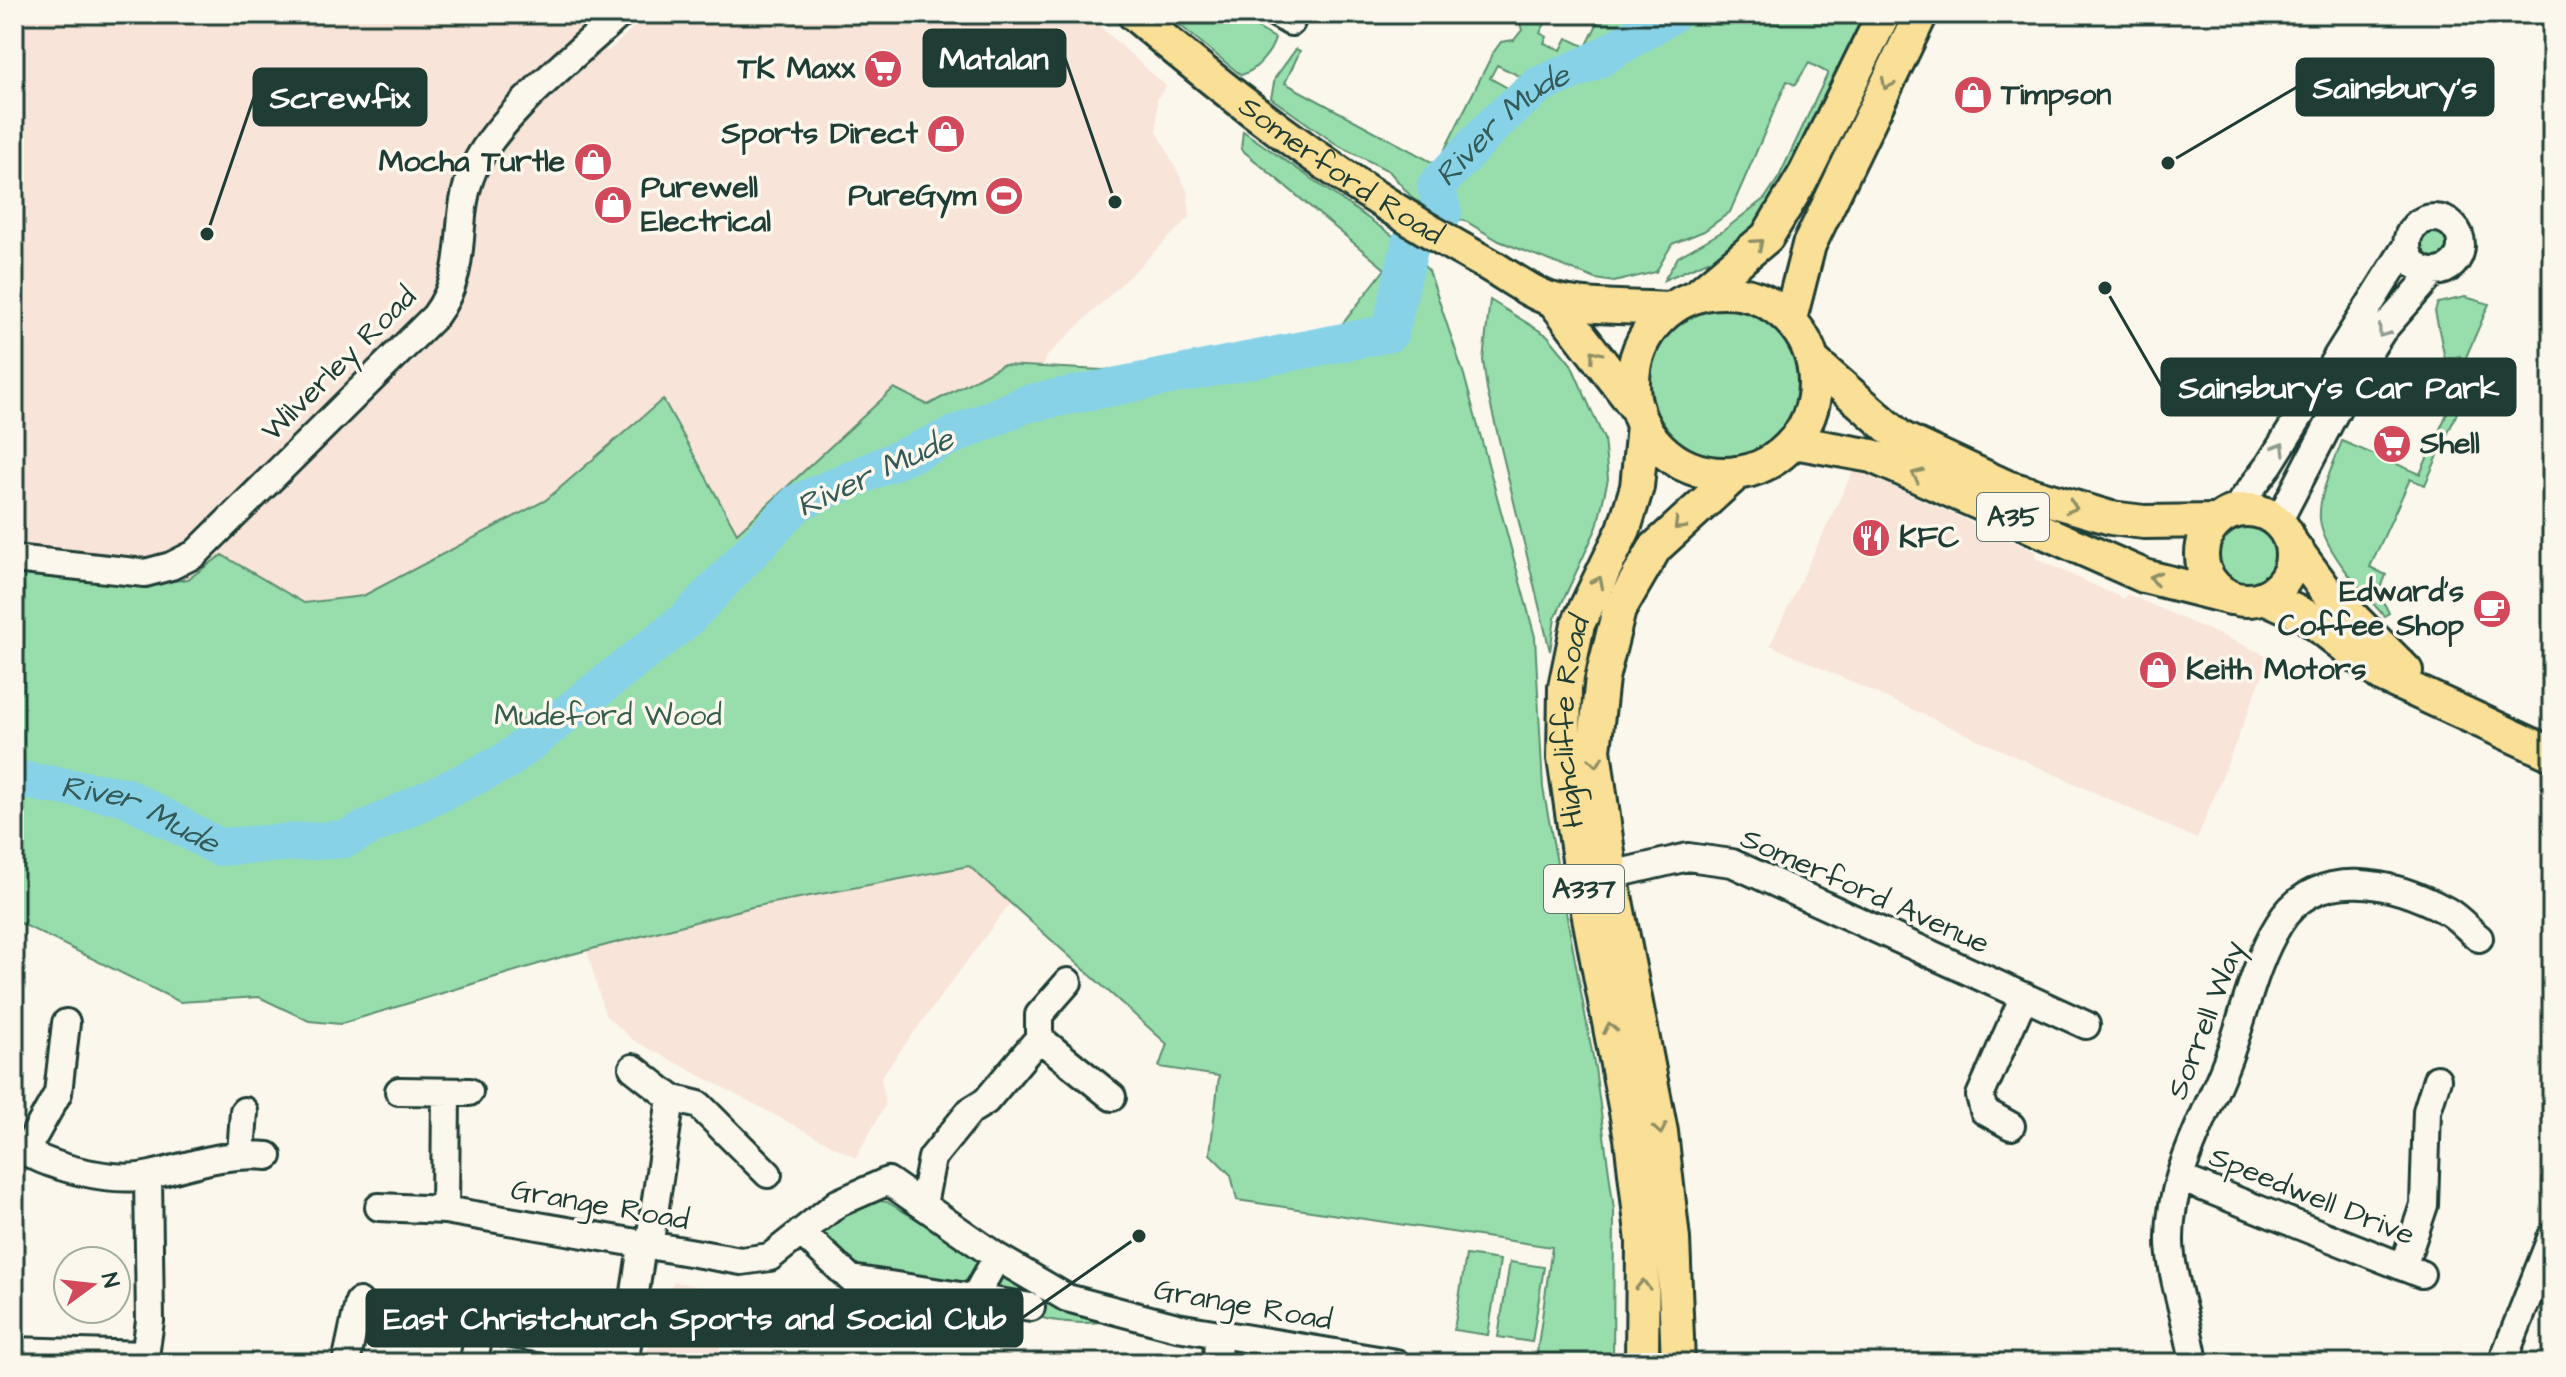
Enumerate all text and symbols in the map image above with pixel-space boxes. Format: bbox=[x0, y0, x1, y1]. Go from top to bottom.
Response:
callout: Matalan bbox=[924, 30, 1065, 86]
text: Matalan bbox=[939, 37, 1049, 82]
place label: TK Maxx bbox=[737, 48, 856, 90]
supermarket icon: TK Maxx bbox=[862, 48, 904, 90]
water label: River Mude bbox=[1424, 52, 1578, 196]
callout: Sainsbury's bbox=[2297, 59, 2493, 115]
text: Sainsbury's bbox=[2312, 66, 2477, 112]
callout: Screwfix bbox=[254, 69, 426, 125]
shop icon: Timpson bbox=[1952, 74, 1994, 116]
place label: Timpson bbox=[2000, 74, 2111, 117]
text: Screwfix bbox=[269, 76, 411, 121]
one-way arrow bbox=[1881, 76, 1897, 91]
street label: Somerford Road bbox=[1230, 86, 1451, 256]
place label: Sports Direct bbox=[721, 113, 919, 156]
shop icon: Sports Direct bbox=[925, 113, 967, 155]
place label: Mocha Turtle bbox=[379, 141, 565, 183]
shop icon: Mocha Turtle bbox=[572, 141, 614, 183]
place label: Purewell Electrical bbox=[641, 167, 771, 243]
place label: PureGym bbox=[848, 175, 977, 219]
sports icon: PureGym bbox=[983, 175, 1025, 217]
shop icon: Purewell Electrical bbox=[592, 184, 634, 226]
one-way arrow bbox=[1748, 240, 1763, 254]
street label: Wilverley Road bbox=[252, 277, 427, 452]
one-way arrow bbox=[2378, 323, 2392, 338]
one-way arrow bbox=[1590, 349, 1604, 363]
callout: Sainsbury's Car Park bbox=[2162, 359, 2515, 415]
text: Sainsbury's Car Park bbox=[2178, 366, 2500, 412]
water label: River Mude bbox=[789, 416, 962, 529]
supermarket icon: Shell bbox=[2371, 423, 2413, 465]
place label: Shell bbox=[2419, 423, 2480, 465]
one-way arrow bbox=[2270, 442, 2285, 457]
one-way arrow bbox=[1911, 469, 1925, 485]
road number: A35 bbox=[1977, 493, 2049, 541]
one-way arrow bbox=[2065, 498, 2079, 514]
one-way arrow bbox=[1674, 516, 1688, 530]
restaurant icon: KFC bbox=[1850, 517, 1892, 559]
place label: KFC bbox=[1899, 517, 1960, 559]
one-way arrow bbox=[2149, 571, 2163, 588]
place label: Edward‘s Coffee Shop bbox=[2278, 571, 2464, 648]
one-way arrow bbox=[1589, 575, 1604, 590]
cafe icon: Edward‘s Coffee Shop bbox=[2471, 588, 2513, 630]
street label: Highcliffe Road bbox=[1543, 608, 1600, 831]
shop icon: Keith Motors bbox=[2137, 649, 2179, 691]
place label: Keith Motors bbox=[2186, 649, 2366, 691]
park label: Mudeford Wood bbox=[494, 695, 722, 737]
one-way arrow bbox=[1587, 756, 1604, 769]
water label: River Mude bbox=[58, 764, 229, 866]
street label: Somerford Avenue bbox=[1734, 817, 1996, 965]
road number: A337 bbox=[1544, 865, 1624, 913]
street label: Sorrell Way bbox=[2156, 935, 2256, 1106]
one-way arrow bbox=[1603, 1021, 1620, 1034]
one-way arrow bbox=[1651, 1122, 1668, 1136]
street label: Speedwell Drive bbox=[2203, 1136, 2421, 1256]
street label: Grange Road bbox=[507, 1169, 692, 1242]
north arrow bbox=[52, 1245, 132, 1325]
street label: Grange Road bbox=[1150, 1269, 1335, 1342]
text: N bbox=[93, 1270, 127, 1291]
one-way arrow bbox=[1634, 1278, 1652, 1291]
callout: East Christchurch Sports and Social Club bbox=[367, 1290, 1022, 1346]
text: East Christchurch Sports and Social Club bbox=[384, 1297, 1007, 1342]

